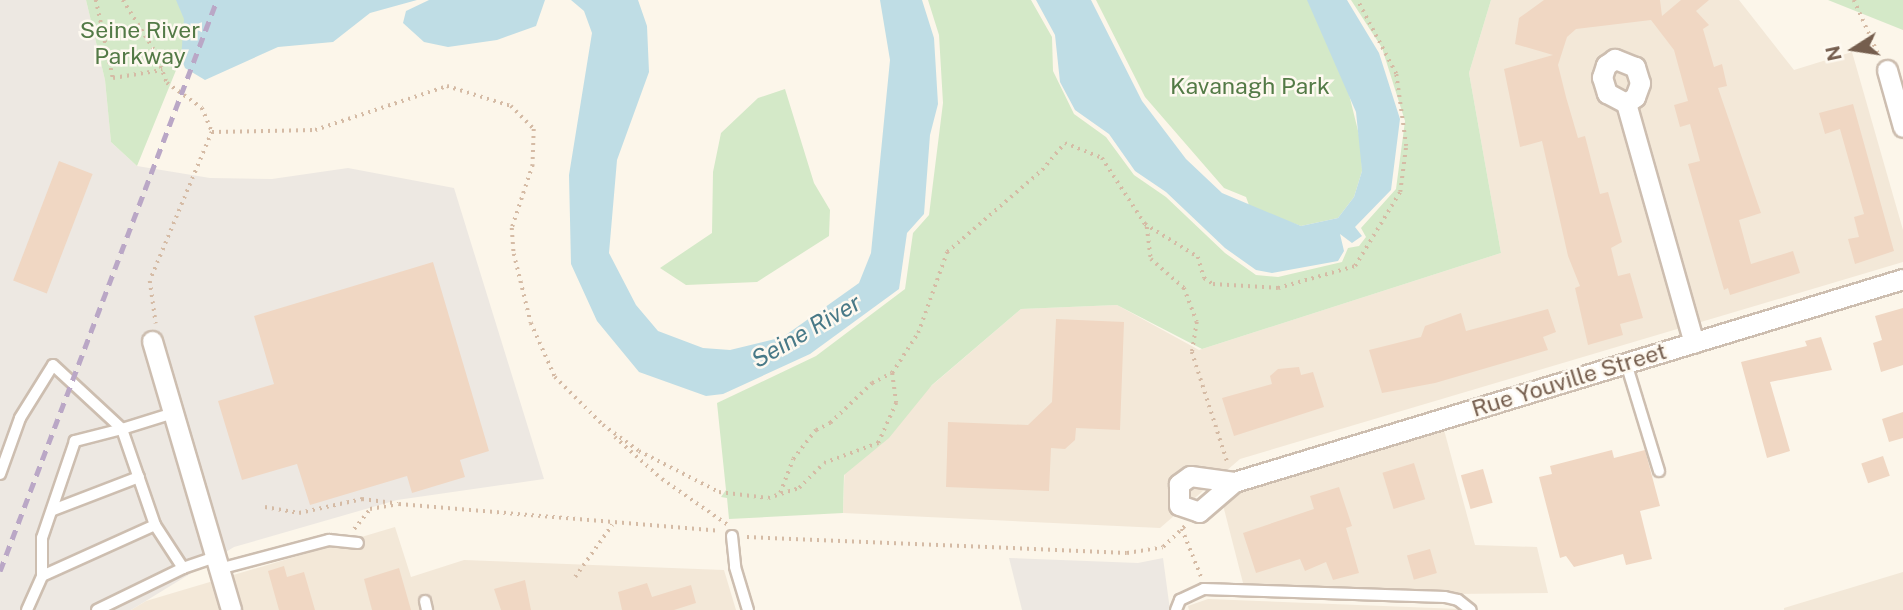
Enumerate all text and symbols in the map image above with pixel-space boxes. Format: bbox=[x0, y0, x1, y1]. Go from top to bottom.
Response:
north arrow bbox=[1819, 14, 1889, 84]
park label: Seine River Parkway bbox=[80, 16, 200, 70]
text: N bbox=[1821, 44, 1846, 63]
park label: Kavanagh Park bbox=[1170, 72, 1330, 100]
water label: Seine River bbox=[746, 288, 866, 374]
street label: Rue Youville Street bbox=[1468, 337, 1670, 423]

